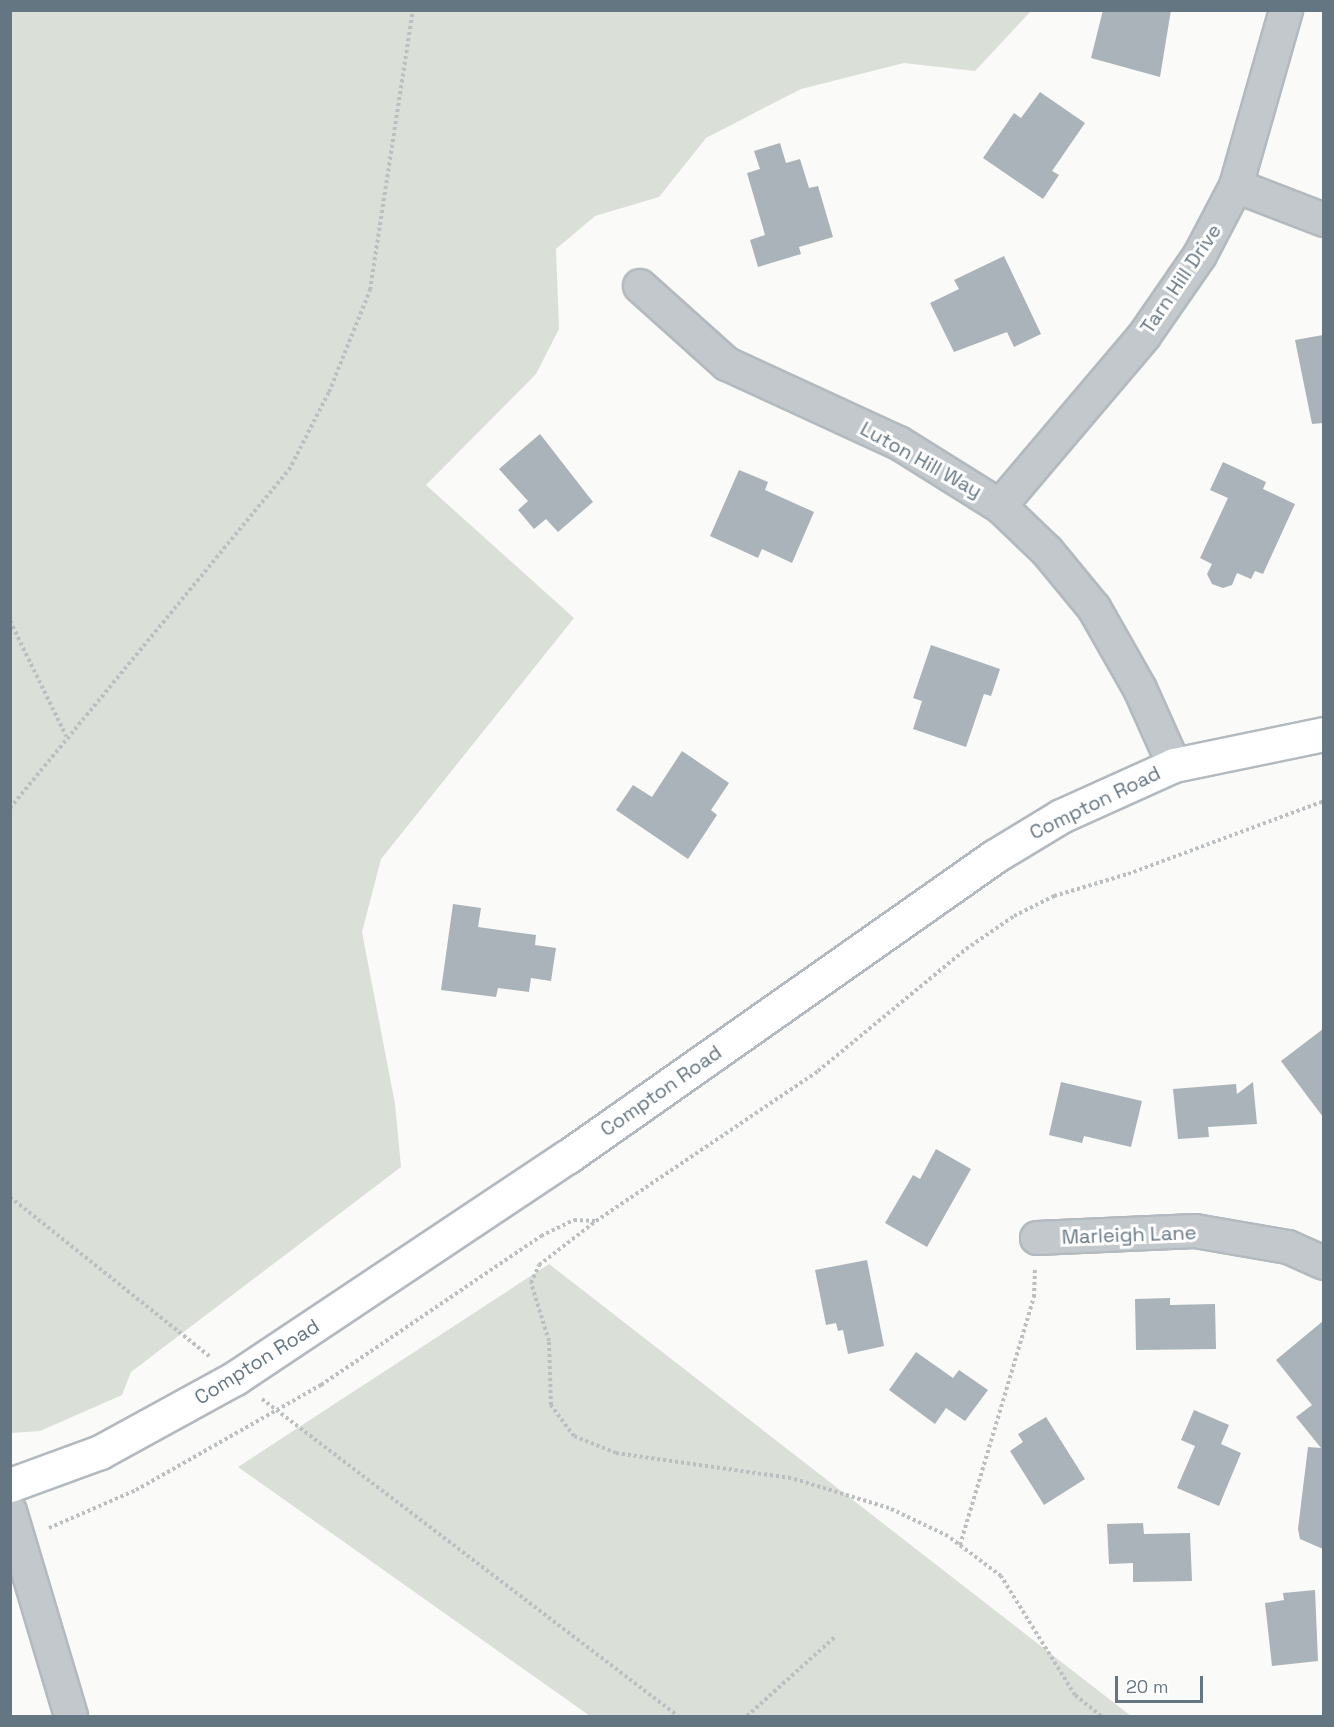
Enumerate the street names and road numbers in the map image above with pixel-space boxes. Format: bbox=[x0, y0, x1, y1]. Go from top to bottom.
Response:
street label: Tarn Hill Drive bbox=[1135, 220, 1227, 338]
street label: Luton Hill Way bbox=[856, 417, 986, 503]
street label: Compton Road bbox=[1026, 761, 1164, 845]
street label: Compton Road bbox=[596, 1040, 726, 1142]
street label: Marleigh Lane bbox=[1061, 1221, 1197, 1249]
street label: Compton Road bbox=[190, 1314, 324, 1410]

